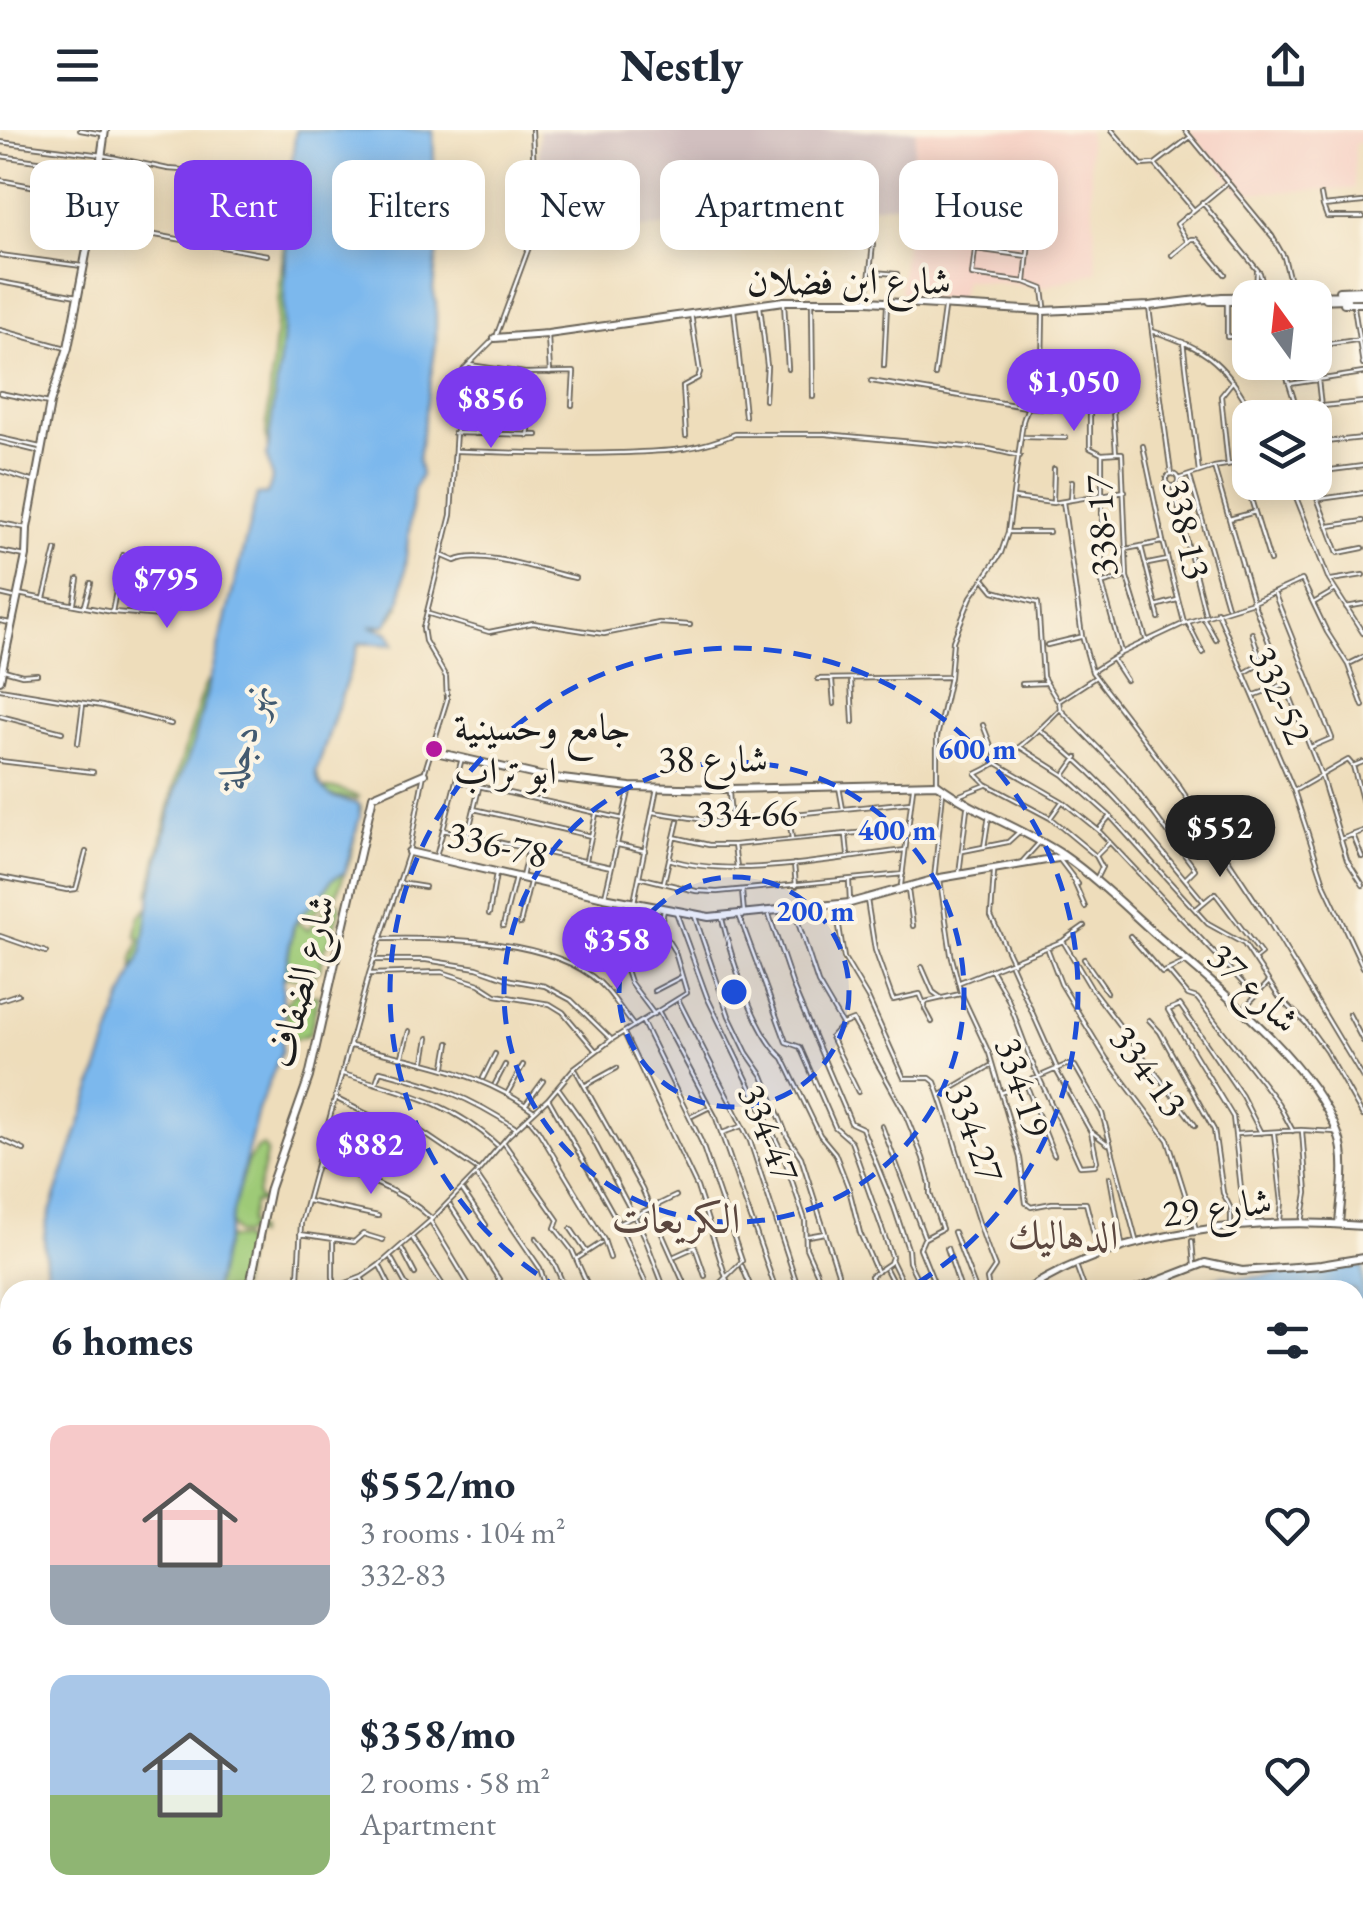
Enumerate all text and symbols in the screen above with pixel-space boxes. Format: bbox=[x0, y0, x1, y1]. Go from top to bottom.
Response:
text: Nestly bbox=[620, 36, 743, 94]
icon: menu bbox=[50, 38, 105, 93]
icon: share bbox=[1258, 38, 1313, 93]
chip: Buy bbox=[30, 160, 154, 250]
chip: Rent bbox=[174, 160, 312, 250]
chip: Filters bbox=[332, 160, 485, 250]
chip: New bbox=[505, 160, 640, 250]
chip: Apartment bbox=[660, 160, 879, 250]
chip: House bbox=[899, 160, 1058, 250]
street label: شارع ابن فضلان bbox=[747, 256, 951, 312]
north arrow bbox=[1232, 280, 1332, 380]
map controls bbox=[1232, 280, 1332, 500]
pin: $1,050 bbox=[993, 349, 1155, 434]
text: $1,050 bbox=[1029, 360, 1119, 402]
pin: $856 bbox=[432, 366, 550, 451]
text: $856 bbox=[458, 377, 524, 419]
button: layers bbox=[1232, 400, 1332, 500]
street label: 338-17 bbox=[1073, 473, 1128, 578]
street label: 338-13 bbox=[1152, 474, 1223, 584]
pin: $795 bbox=[108, 546, 226, 631]
text: $795 bbox=[134, 557, 200, 599]
street label: 332-52 bbox=[1239, 638, 1324, 751]
water label: نهر دجلة bbox=[203, 676, 282, 799]
place label: جامع وحسينية ابو تراب bbox=[454, 702, 631, 795]
text: 600 m bbox=[938, 729, 1016, 768]
street label: شارع 38 bbox=[658, 734, 768, 790]
marker: جامع وحسينية ابو تراب bbox=[423, 738, 445, 760]
street label: 334-66 bbox=[696, 788, 798, 837]
pin: $552 bbox=[1161, 795, 1279, 880]
text: $552 bbox=[1187, 806, 1253, 848]
street label: 336-78 bbox=[443, 808, 553, 879]
text: 400 m bbox=[858, 810, 936, 849]
street label: شارع الضفاف bbox=[255, 889, 352, 1074]
text: 200 m bbox=[776, 891, 854, 930]
pin: $358 bbox=[558, 907, 676, 992]
text: $358 bbox=[584, 918, 650, 960]
street label: شارع 37 bbox=[1193, 932, 1311, 1049]
centre of rings bbox=[716, 974, 752, 1010]
street label: 334-13 bbox=[1100, 1015, 1199, 1126]
street label: 334-19 bbox=[984, 1031, 1062, 1143]
street label: 334-47 bbox=[728, 1077, 811, 1190]
street label: 334-27 bbox=[935, 1077, 1016, 1190]
pin: $882 bbox=[312, 1112, 430, 1197]
text: $882 bbox=[338, 1123, 404, 1165]
street label: شارع 29 bbox=[1159, 1175, 1275, 1244]
district label: الكريعات bbox=[612, 1191, 740, 1246]
district label: الدهاليك bbox=[1008, 1209, 1118, 1261]
text: 6 homes bbox=[50, 1313, 193, 1368]
icon: filters bbox=[1260, 1313, 1315, 1368]
text: $552/mo bbox=[360, 1456, 516, 1511]
icon: home bbox=[130, 1465, 250, 1585]
icon: heart bbox=[1260, 1498, 1315, 1553]
text: 3 rooms · 104 m² bbox=[360, 1511, 566, 1553]
text: 332-83 bbox=[360, 1553, 446, 1595]
text: $358/mo bbox=[360, 1706, 516, 1761]
icon: home bbox=[130, 1715, 250, 1835]
icon: heart bbox=[1260, 1748, 1315, 1803]
text: 2 rooms · 58 m² bbox=[360, 1761, 550, 1803]
text: Apartment bbox=[360, 1803, 496, 1845]

